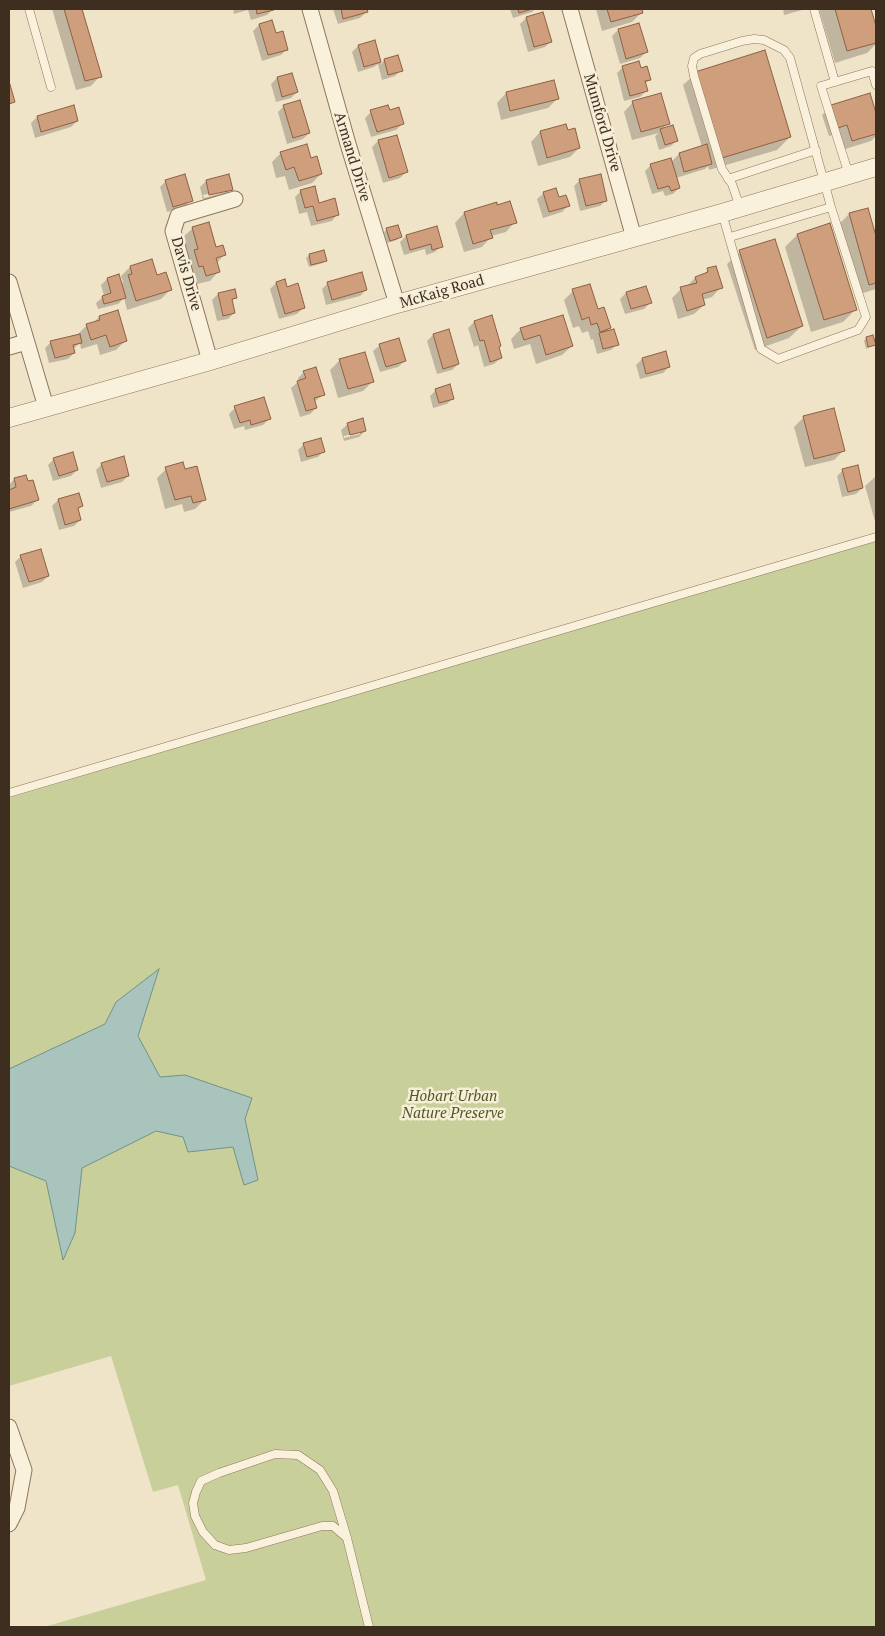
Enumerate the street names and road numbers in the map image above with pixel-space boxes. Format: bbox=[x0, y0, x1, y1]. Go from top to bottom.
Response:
street label: Mumford Drive bbox=[579, 72, 625, 174]
street label: Armand Drive bbox=[330, 110, 374, 204]
street label: Davis Drive bbox=[167, 235, 205, 313]
street label: McKaig Road bbox=[398, 271, 486, 313]

